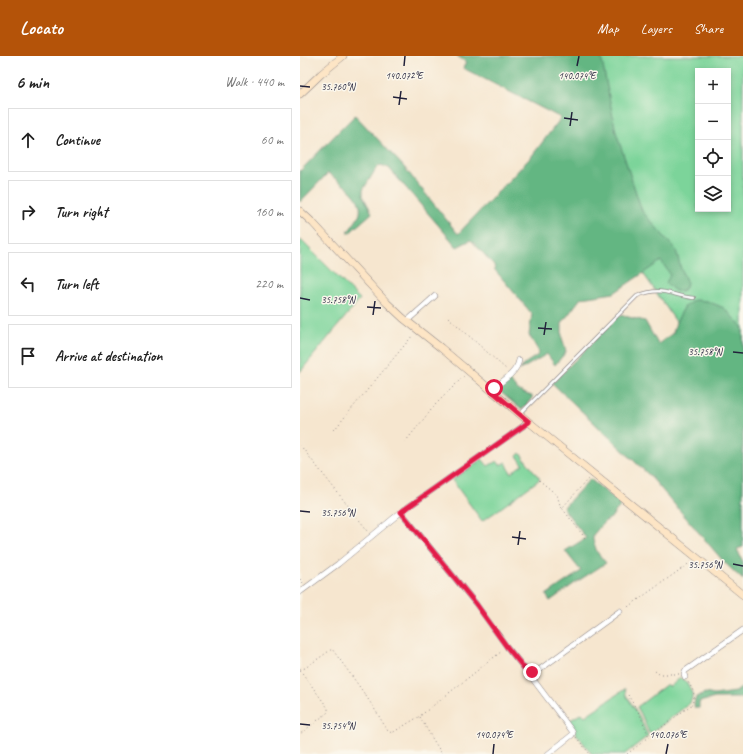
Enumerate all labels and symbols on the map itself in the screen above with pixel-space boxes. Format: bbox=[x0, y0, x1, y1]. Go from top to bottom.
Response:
text: 140.072°E bbox=[385, 69, 424, 82]
text: 140.074°E bbox=[558, 69, 597, 82]
text: 35.760°N bbox=[321, 80, 357, 93]
text: 35.758°N bbox=[321, 293, 357, 306]
text: 35.758°N bbox=[688, 345, 724, 358]
route start bbox=[485, 379, 503, 397]
text: 35.756°N bbox=[321, 506, 357, 519]
text: 35.756°N bbox=[688, 558, 724, 571]
route end bbox=[523, 663, 541, 681]
text: 35.754°N bbox=[321, 719, 357, 732]
text: 140.074°E bbox=[475, 728, 514, 741]
text: 140.076°E bbox=[649, 728, 688, 741]

